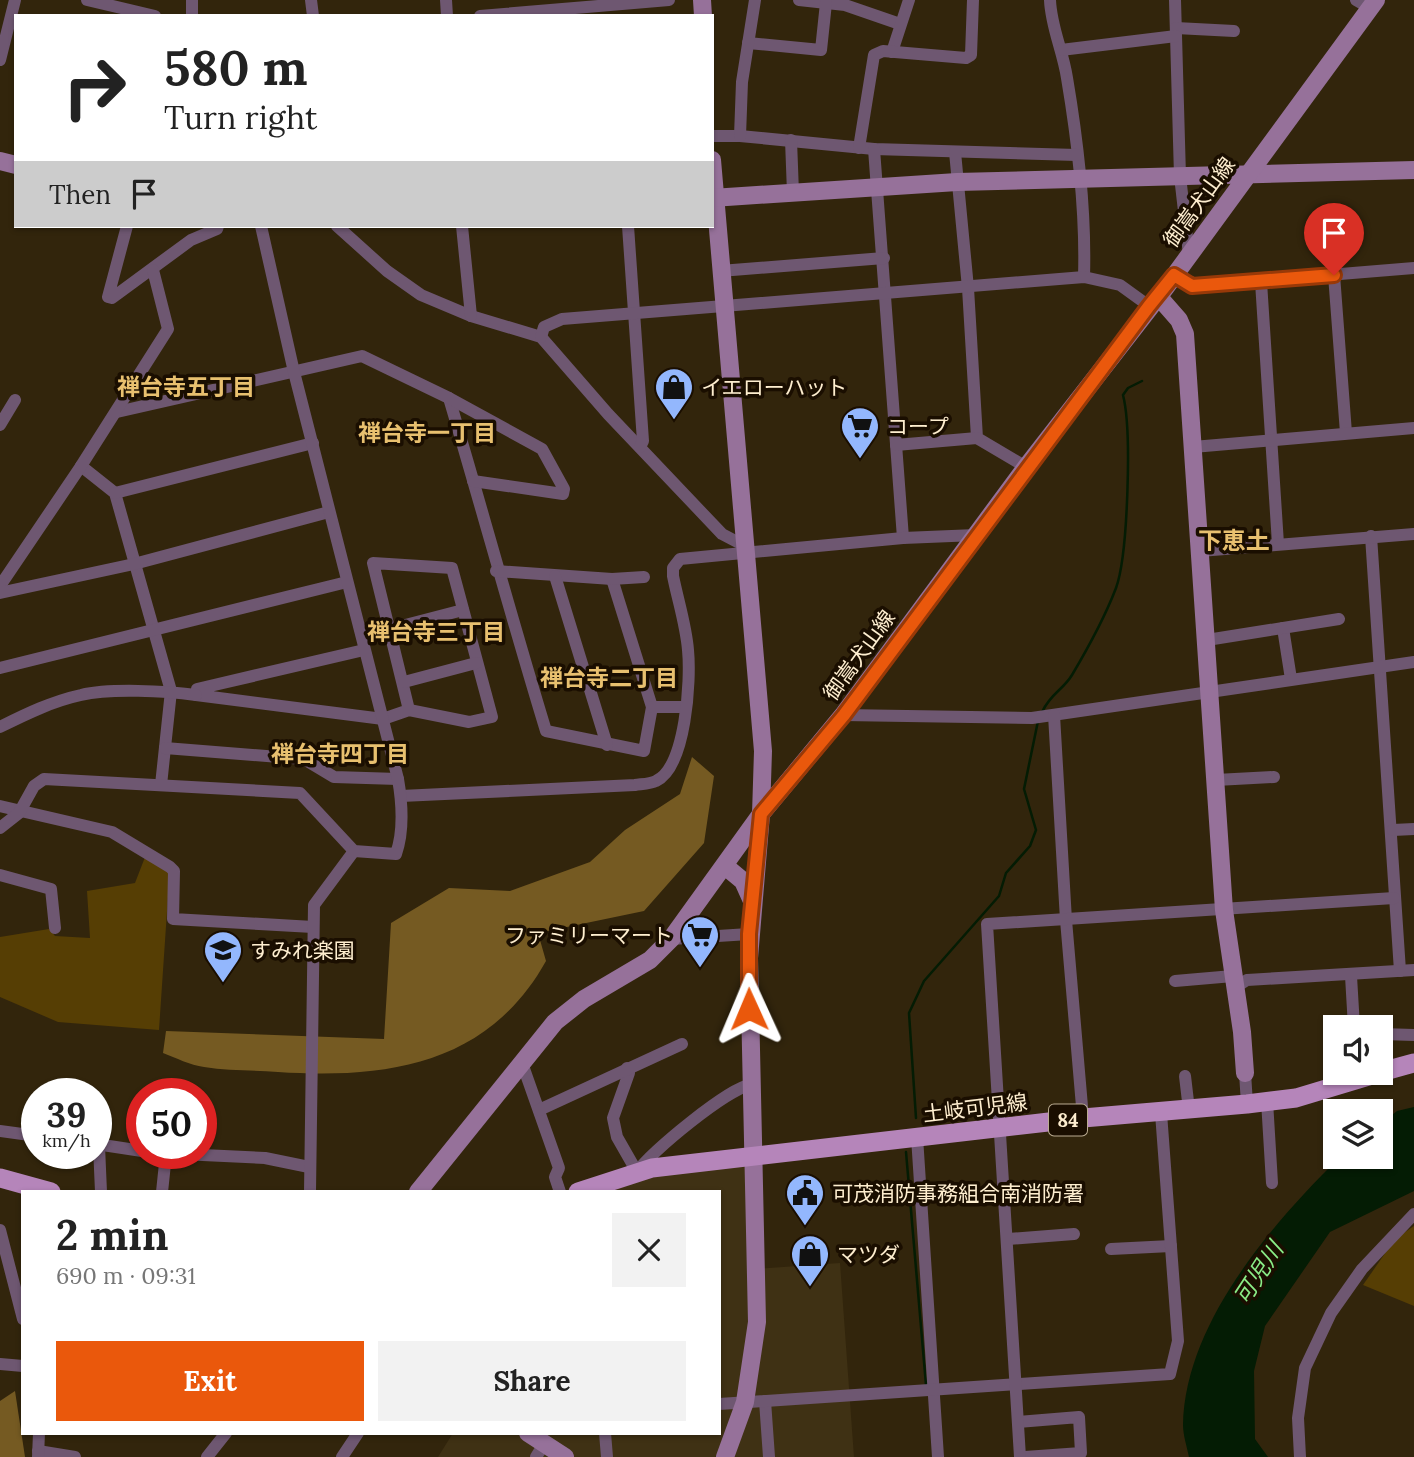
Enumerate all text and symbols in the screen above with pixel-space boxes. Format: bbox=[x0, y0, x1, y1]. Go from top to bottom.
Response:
text: 580 m bbox=[164, 36, 308, 98]
icon: right bbox=[49, 42, 140, 133]
text: Turn right bbox=[164, 97, 317, 138]
street label: 御嵩犬山線 bbox=[1157, 152, 1241, 252]
icon: arrive bbox=[125, 175, 163, 213]
text: Then bbox=[49, 178, 111, 211]
pin bbox=[1304, 203, 1364, 275]
icon: arrive bbox=[1315, 214, 1353, 252]
shop icon: イエローハット bbox=[653, 366, 695, 421]
district label: 禅台寺五丁目 bbox=[117, 372, 255, 401]
place label: イエローハット bbox=[701, 374, 847, 401]
supermarket icon: コープ bbox=[839, 405, 881, 460]
place label: コープ bbox=[887, 413, 949, 440]
district label: 禅台寺一丁目 bbox=[358, 418, 496, 447]
district label: 下恵土 bbox=[1198, 525, 1270, 556]
street label: 御嵩犬山線 bbox=[817, 605, 901, 705]
district label: 禅台寺三丁目 bbox=[367, 617, 505, 646]
district label: 禅台寺二丁目 bbox=[540, 663, 678, 692]
district label: 禅台寺四丁目 bbox=[271, 739, 409, 768]
supermarket icon: ファミリーマート bbox=[679, 914, 721, 969]
place label: ファミリーマート bbox=[505, 922, 673, 949]
school or university icon: すみれ楽園 bbox=[202, 929, 244, 984]
place label: すみれ楽園 bbox=[250, 937, 355, 964]
position arrow bbox=[712, 972, 786, 1046]
map controls bbox=[1323, 1015, 1393, 1169]
button: sound bbox=[1323, 1015, 1393, 1085]
speed limit sign: 50 bbox=[126, 1078, 217, 1169]
street label: 土岐可児線 bbox=[921, 1088, 1029, 1128]
text: 39 bbox=[47, 1092, 86, 1137]
button: layers bbox=[1323, 1099, 1393, 1169]
road number: 84 bbox=[1049, 1104, 1087, 1136]
text: km/h bbox=[42, 1129, 91, 1152]
public building icon: 可茂消防事務組合南消防署 bbox=[784, 1172, 826, 1227]
place label: 可茂消防事務組合南消防署 bbox=[832, 1180, 1084, 1207]
text: 2 min bbox=[56, 1208, 169, 1262]
button: close bbox=[612, 1213, 686, 1287]
shop icon: マツダ bbox=[789, 1233, 831, 1288]
water label: 可児川 bbox=[1227, 1234, 1291, 1310]
place label: マツダ bbox=[837, 1241, 900, 1268]
text: 690 m · 09:31 bbox=[56, 1261, 196, 1290]
button: Exit bbox=[56, 1341, 364, 1421]
button: Share bbox=[378, 1341, 686, 1421]

